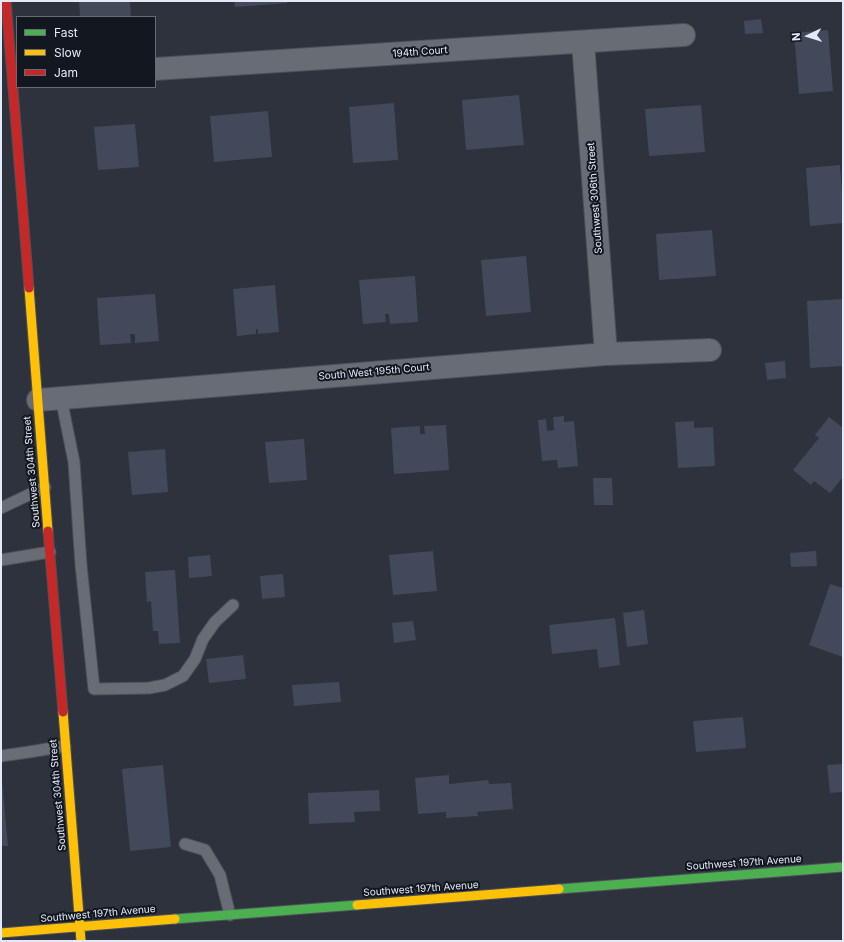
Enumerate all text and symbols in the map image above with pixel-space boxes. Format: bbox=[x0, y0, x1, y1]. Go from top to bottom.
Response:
legend bbox=[16, 16, 156, 88]
north arrow bbox=[788, 16, 828, 56]
text: Fast bbox=[54, 25, 78, 40]
text: N bbox=[789, 32, 803, 42]
street label: 194th Court bbox=[392, 44, 448, 60]
text: Slow bbox=[54, 45, 81, 60]
text: Jam bbox=[54, 65, 78, 80]
street label: Southwest 306th Street bbox=[585, 142, 605, 254]
street label: South West 195th Court bbox=[318, 361, 430, 383]
street label: Southwest 304th Street bbox=[21, 416, 43, 528]
street label: Southwest 304th Street bbox=[47, 739, 69, 851]
street label: Southwest 197th Avenue bbox=[686, 853, 802, 873]
street label: Southwest 197th Avenue bbox=[363, 879, 479, 899]
street label: Southwest 197th Avenue bbox=[40, 903, 156, 925]

